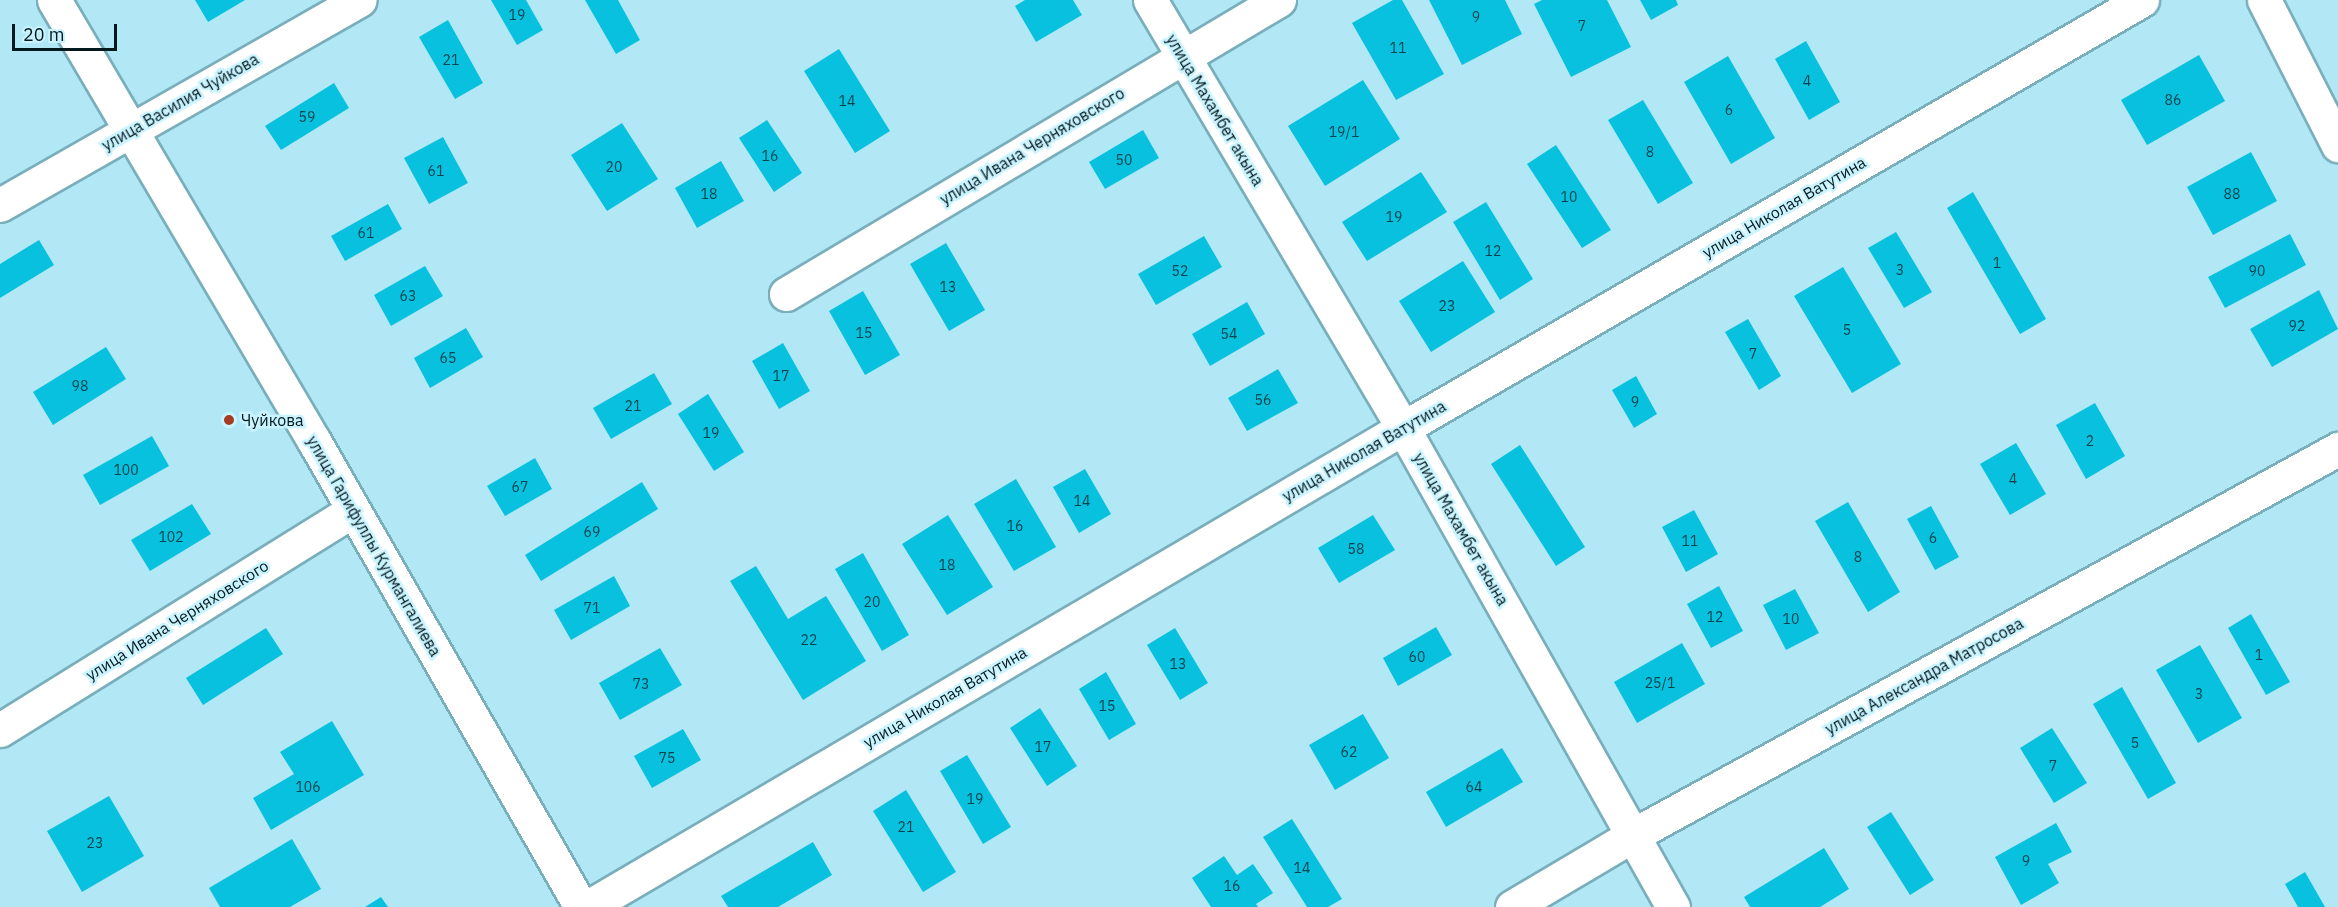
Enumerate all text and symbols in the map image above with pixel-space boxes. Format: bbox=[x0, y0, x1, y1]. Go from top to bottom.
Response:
house number: 19 bbox=[509, 7, 525, 23]
house number: 9 bbox=[1472, 9, 1480, 25]
scale bar bbox=[15, 12, 120, 50]
house number: 7 bbox=[1578, 18, 1586, 34]
text: 20 m bbox=[23, 23, 65, 46]
street label: улица Махамбет акына bbox=[1162, 31, 1268, 189]
house number: 11 bbox=[1390, 40, 1406, 56]
street label: улица Василия Чуйкова bbox=[98, 49, 262, 155]
house number: 21 bbox=[443, 52, 459, 68]
house number: 4 bbox=[1803, 73, 1811, 89]
street label: улица Ивана Черняховского bbox=[936, 83, 1128, 209]
house number: 86 bbox=[2165, 92, 2181, 108]
house number: 14 bbox=[839, 93, 855, 109]
house number: 6 bbox=[1725, 102, 1733, 118]
house number: 59 bbox=[299, 109, 315, 125]
house number: 19/1 bbox=[1329, 124, 1359, 140]
house number: 8 bbox=[1646, 144, 1654, 160]
house number: 16 bbox=[762, 148, 778, 164]
house number: 50 bbox=[1116, 152, 1132, 168]
street label: улица Николая Ватутина bbox=[1699, 152, 1869, 262]
house number: 20 bbox=[606, 159, 622, 175]
house number: 61 bbox=[428, 163, 444, 179]
house number: 18 bbox=[701, 186, 717, 202]
house number: 88 bbox=[2224, 186, 2240, 202]
house number: 10 bbox=[1561, 189, 1577, 205]
house number: 19 bbox=[1386, 209, 1402, 225]
house number: 61 bbox=[358, 225, 374, 241]
house number: 12 bbox=[1485, 243, 1501, 259]
house number: 1 bbox=[1993, 255, 2001, 271]
house number: 3 bbox=[1896, 262, 1904, 278]
house number: 52 bbox=[1172, 263, 1188, 279]
house number: 90 bbox=[2249, 263, 2265, 279]
house number: 13 bbox=[940, 279, 956, 295]
house number: 63 bbox=[400, 288, 416, 304]
house number: 23 bbox=[1439, 298, 1455, 314]
house number: 92 bbox=[2289, 318, 2305, 334]
house number: 5 bbox=[1843, 322, 1851, 338]
house number: 15 bbox=[856, 325, 872, 341]
house number: 54 bbox=[1221, 326, 1237, 342]
house number: 7 bbox=[1749, 346, 1757, 362]
house number: 65 bbox=[440, 350, 456, 366]
house number: 17 bbox=[773, 368, 789, 384]
house number: 98 bbox=[72, 378, 88, 394]
house number: 56 bbox=[1255, 392, 1271, 408]
house number: 9 bbox=[1631, 394, 1639, 410]
street label: улица Николая Ватутина bbox=[1279, 396, 1449, 506]
house number: 21 bbox=[625, 398, 641, 414]
place label: Чуйкова bbox=[241, 410, 304, 430]
marker: Чуйкова bbox=[222, 413, 236, 427]
house number: 19 bbox=[703, 425, 719, 441]
street label: улица Гарифуллы Курмангалиева bbox=[303, 432, 445, 660]
house number: 2 bbox=[2086, 433, 2094, 449]
street label: улица Махамбет акына bbox=[1409, 449, 1513, 609]
house number: 100 bbox=[113, 462, 139, 478]
house number: 4 bbox=[2009, 471, 2017, 487]
house number: 67 bbox=[512, 479, 528, 495]
house number: 14 bbox=[1074, 493, 1090, 509]
house number: 16 bbox=[1007, 518, 1023, 534]
house number: 69 bbox=[584, 524, 600, 540]
house number: 102 bbox=[158, 529, 184, 545]
house number: 6 bbox=[1929, 530, 1937, 546]
house number: 11 bbox=[1682, 533, 1698, 549]
house number: 58 bbox=[1348, 541, 1364, 557]
house number: 8 bbox=[1854, 549, 1862, 565]
street label: улица Ивана Черняховского bbox=[82, 556, 272, 684]
house number: 18 bbox=[939, 557, 955, 573]
house number: 20 bbox=[864, 594, 880, 610]
house number: 71 bbox=[584, 600, 600, 616]
house number: 12 bbox=[1707, 609, 1723, 625]
house number: 10 bbox=[1783, 611, 1799, 627]
street label: улица Александра Матросова bbox=[1822, 613, 2026, 739]
house number: 22 bbox=[801, 632, 817, 648]
street label: улица Николая Ватутина bbox=[860, 642, 1030, 752]
house number: 1 bbox=[2255, 647, 2263, 663]
house number: 60 bbox=[1409, 649, 1425, 665]
house number: 13 bbox=[1170, 656, 1186, 672]
house number: 25/1 bbox=[1645, 675, 1675, 691]
house number: 73 bbox=[633, 676, 649, 692]
house number: 3 bbox=[2195, 686, 2203, 702]
house number: 15 bbox=[1099, 698, 1115, 714]
house number: 5 bbox=[2131, 735, 2139, 751]
house number: 17 bbox=[1035, 739, 1051, 755]
house number: 62 bbox=[1341, 744, 1357, 760]
house number: 75 bbox=[659, 750, 675, 766]
house number: 7 bbox=[2049, 758, 2057, 774]
house number: 106 bbox=[295, 779, 321, 795]
house number: 64 bbox=[1466, 779, 1482, 795]
house number: 19 bbox=[967, 791, 983, 807]
house number: 21 bbox=[898, 819, 914, 835]
house number: 23 bbox=[87, 835, 103, 851]
house number: 9 bbox=[2022, 853, 2030, 869]
house number: 14 bbox=[1294, 860, 1310, 876]
house number: 16 bbox=[1224, 878, 1240, 894]

